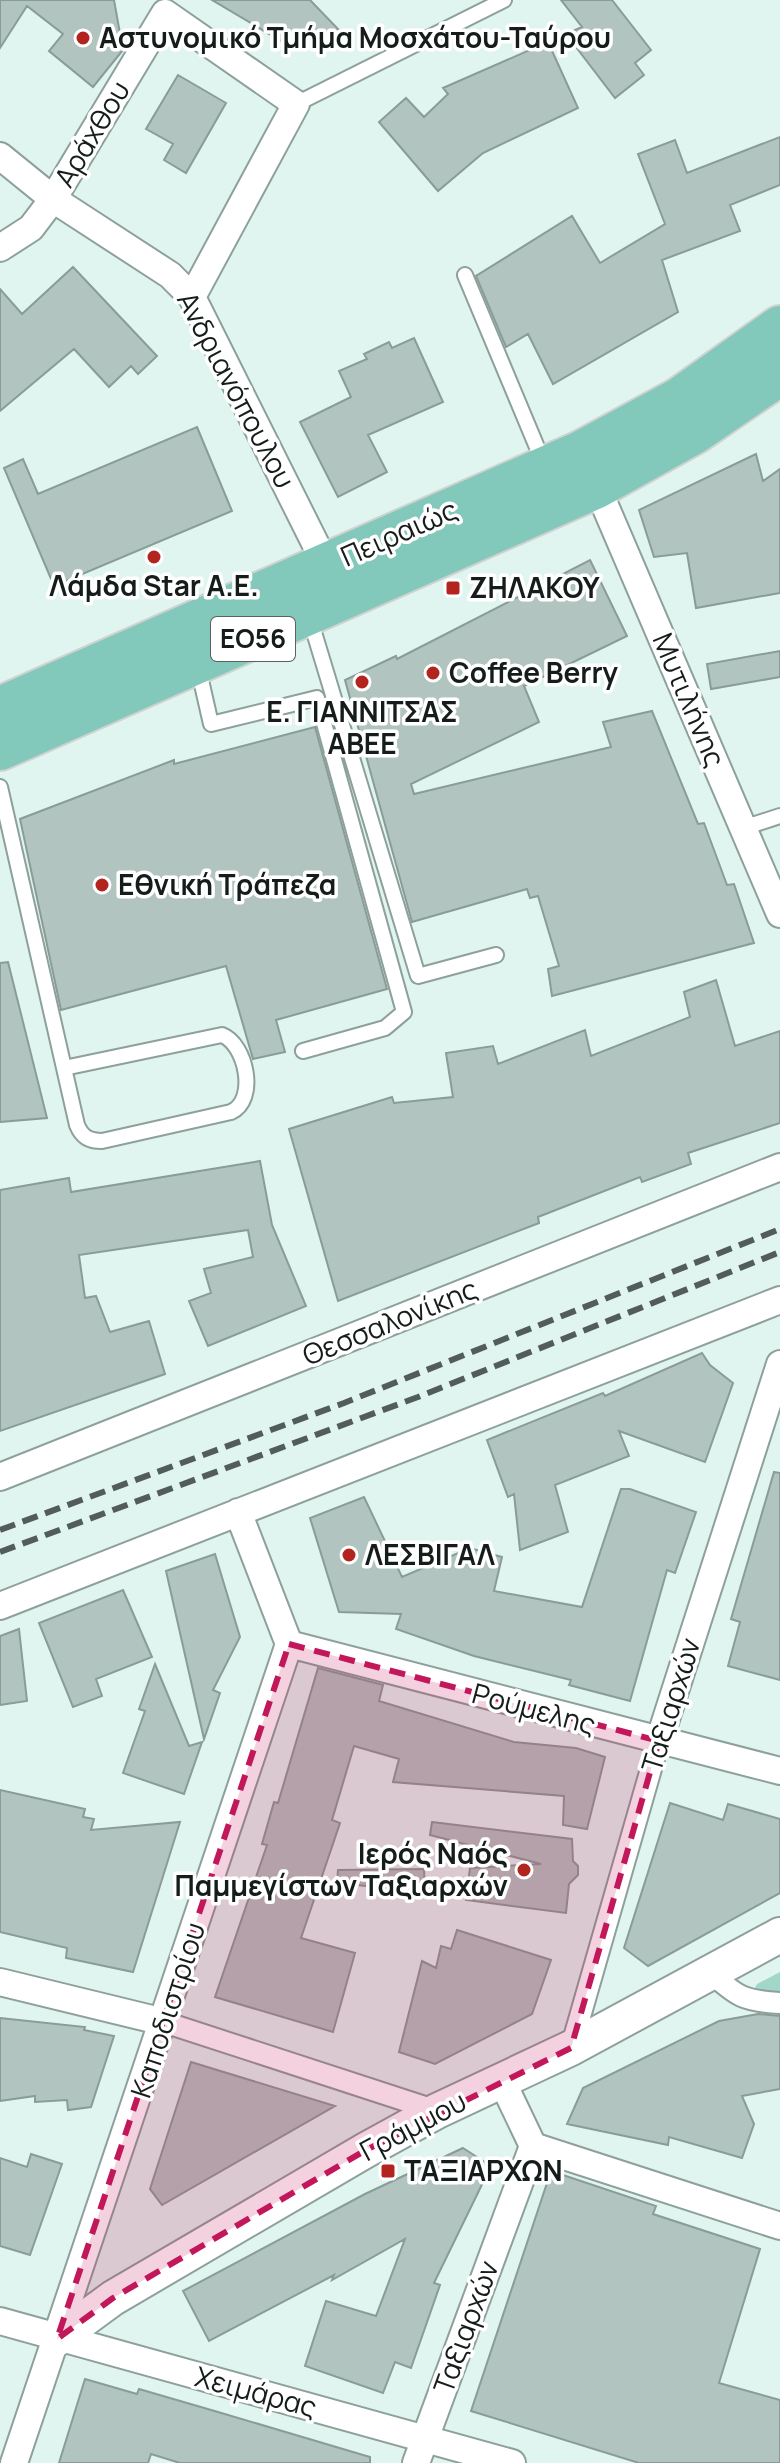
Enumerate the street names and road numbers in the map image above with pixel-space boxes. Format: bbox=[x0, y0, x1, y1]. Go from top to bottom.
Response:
street label: Αράχθου bbox=[45, 73, 138, 194]
street label: Ανδριανόπουλου bbox=[169, 285, 305, 494]
street label: Πειραιώς bbox=[334, 490, 463, 575]
road number: ΕΟ56 bbox=[211, 617, 295, 661]
street label: Μυτιλήνης bbox=[645, 627, 735, 772]
street label: Θεσσαλονίκης bbox=[297, 1269, 483, 1373]
street label: Ταξιαρχών bbox=[632, 1633, 708, 1776]
street label: Ρούμελης bbox=[468, 1673, 600, 1743]
street label: Καποδιστρίου bbox=[121, 1917, 213, 2102]
street label: Γράμμου bbox=[353, 2081, 472, 2169]
street label: Ταξιαρχών bbox=[424, 2255, 507, 2398]
street label: Χειμάρας bbox=[191, 2357, 321, 2425]

